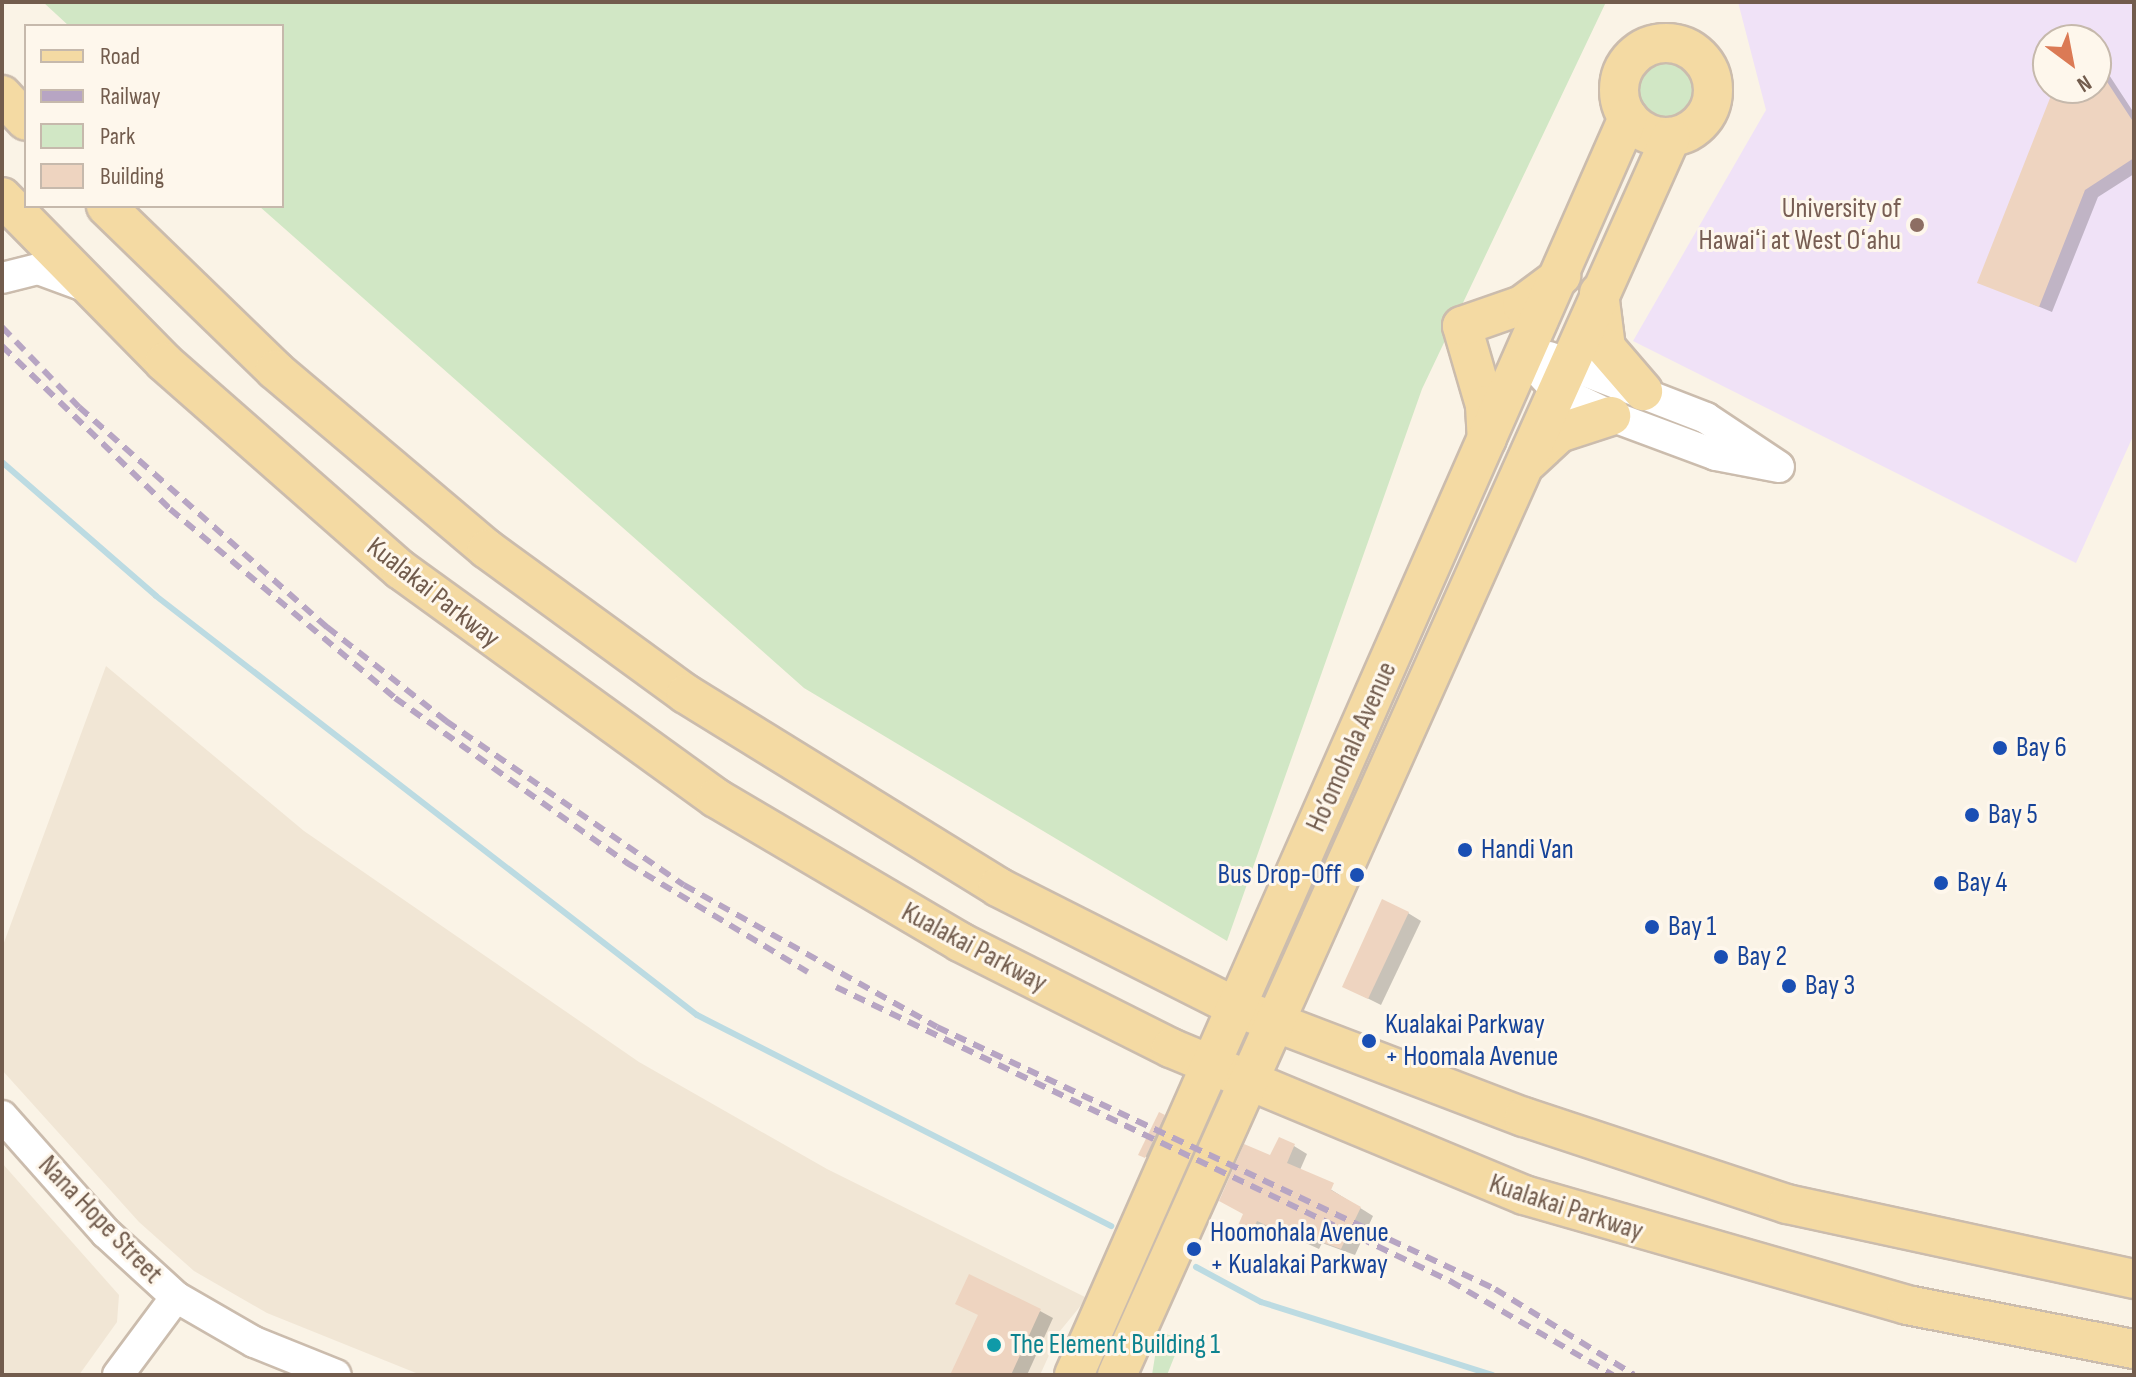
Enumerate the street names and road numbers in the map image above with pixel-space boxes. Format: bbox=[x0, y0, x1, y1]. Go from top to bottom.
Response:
street label: Kualakai Parkway bbox=[360, 531, 506, 655]
street label: Ho’omohala Avenue bbox=[1300, 657, 1404, 837]
street label: Kualakai Parkway bbox=[896, 896, 1052, 1000]
street label: Nana Hope Street bbox=[31, 1149, 169, 1291]
street label: Kualakai Parkway bbox=[1485, 1167, 1647, 1249]

